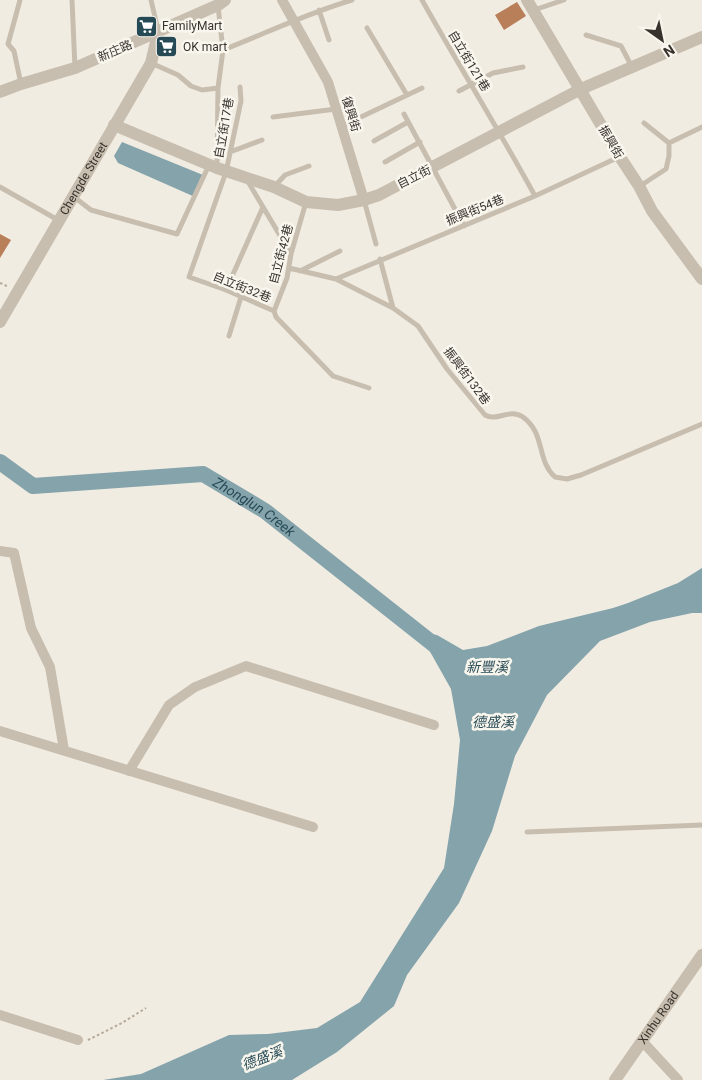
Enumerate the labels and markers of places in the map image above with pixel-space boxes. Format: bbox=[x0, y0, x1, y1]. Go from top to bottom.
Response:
supermarket icon: FamilyMart bbox=[134, 14, 158, 38]
place label: FamilyMart bbox=[162, 19, 222, 33]
supermarket icon: OK mart bbox=[155, 35, 179, 59]
place label: OK mart bbox=[183, 40, 227, 54]

